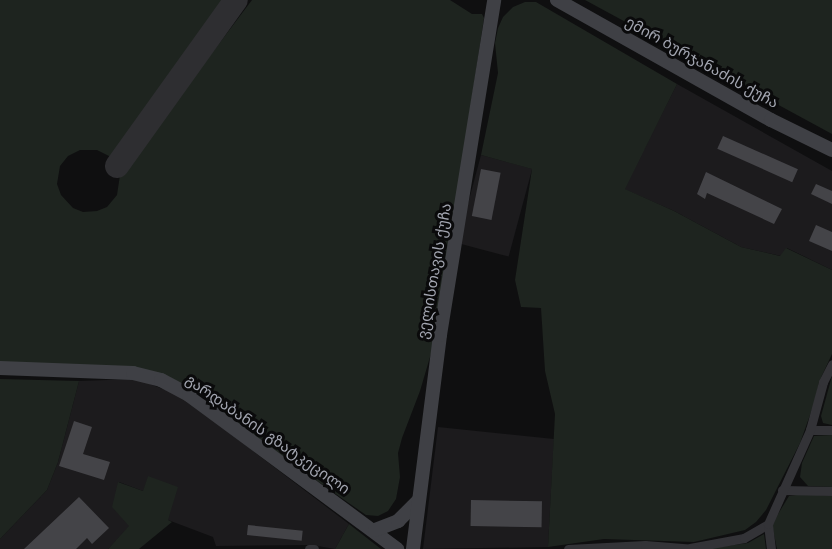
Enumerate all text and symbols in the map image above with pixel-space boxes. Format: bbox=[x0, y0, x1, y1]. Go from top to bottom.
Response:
street label: ემირ ბურჯანაძის ქუჩა bbox=[622, 12, 782, 112]
street label: ველისთავის ქუჩა bbox=[413, 202, 455, 340]
street label: გარდაბანის გზატკეცილი bbox=[182, 370, 354, 498]

